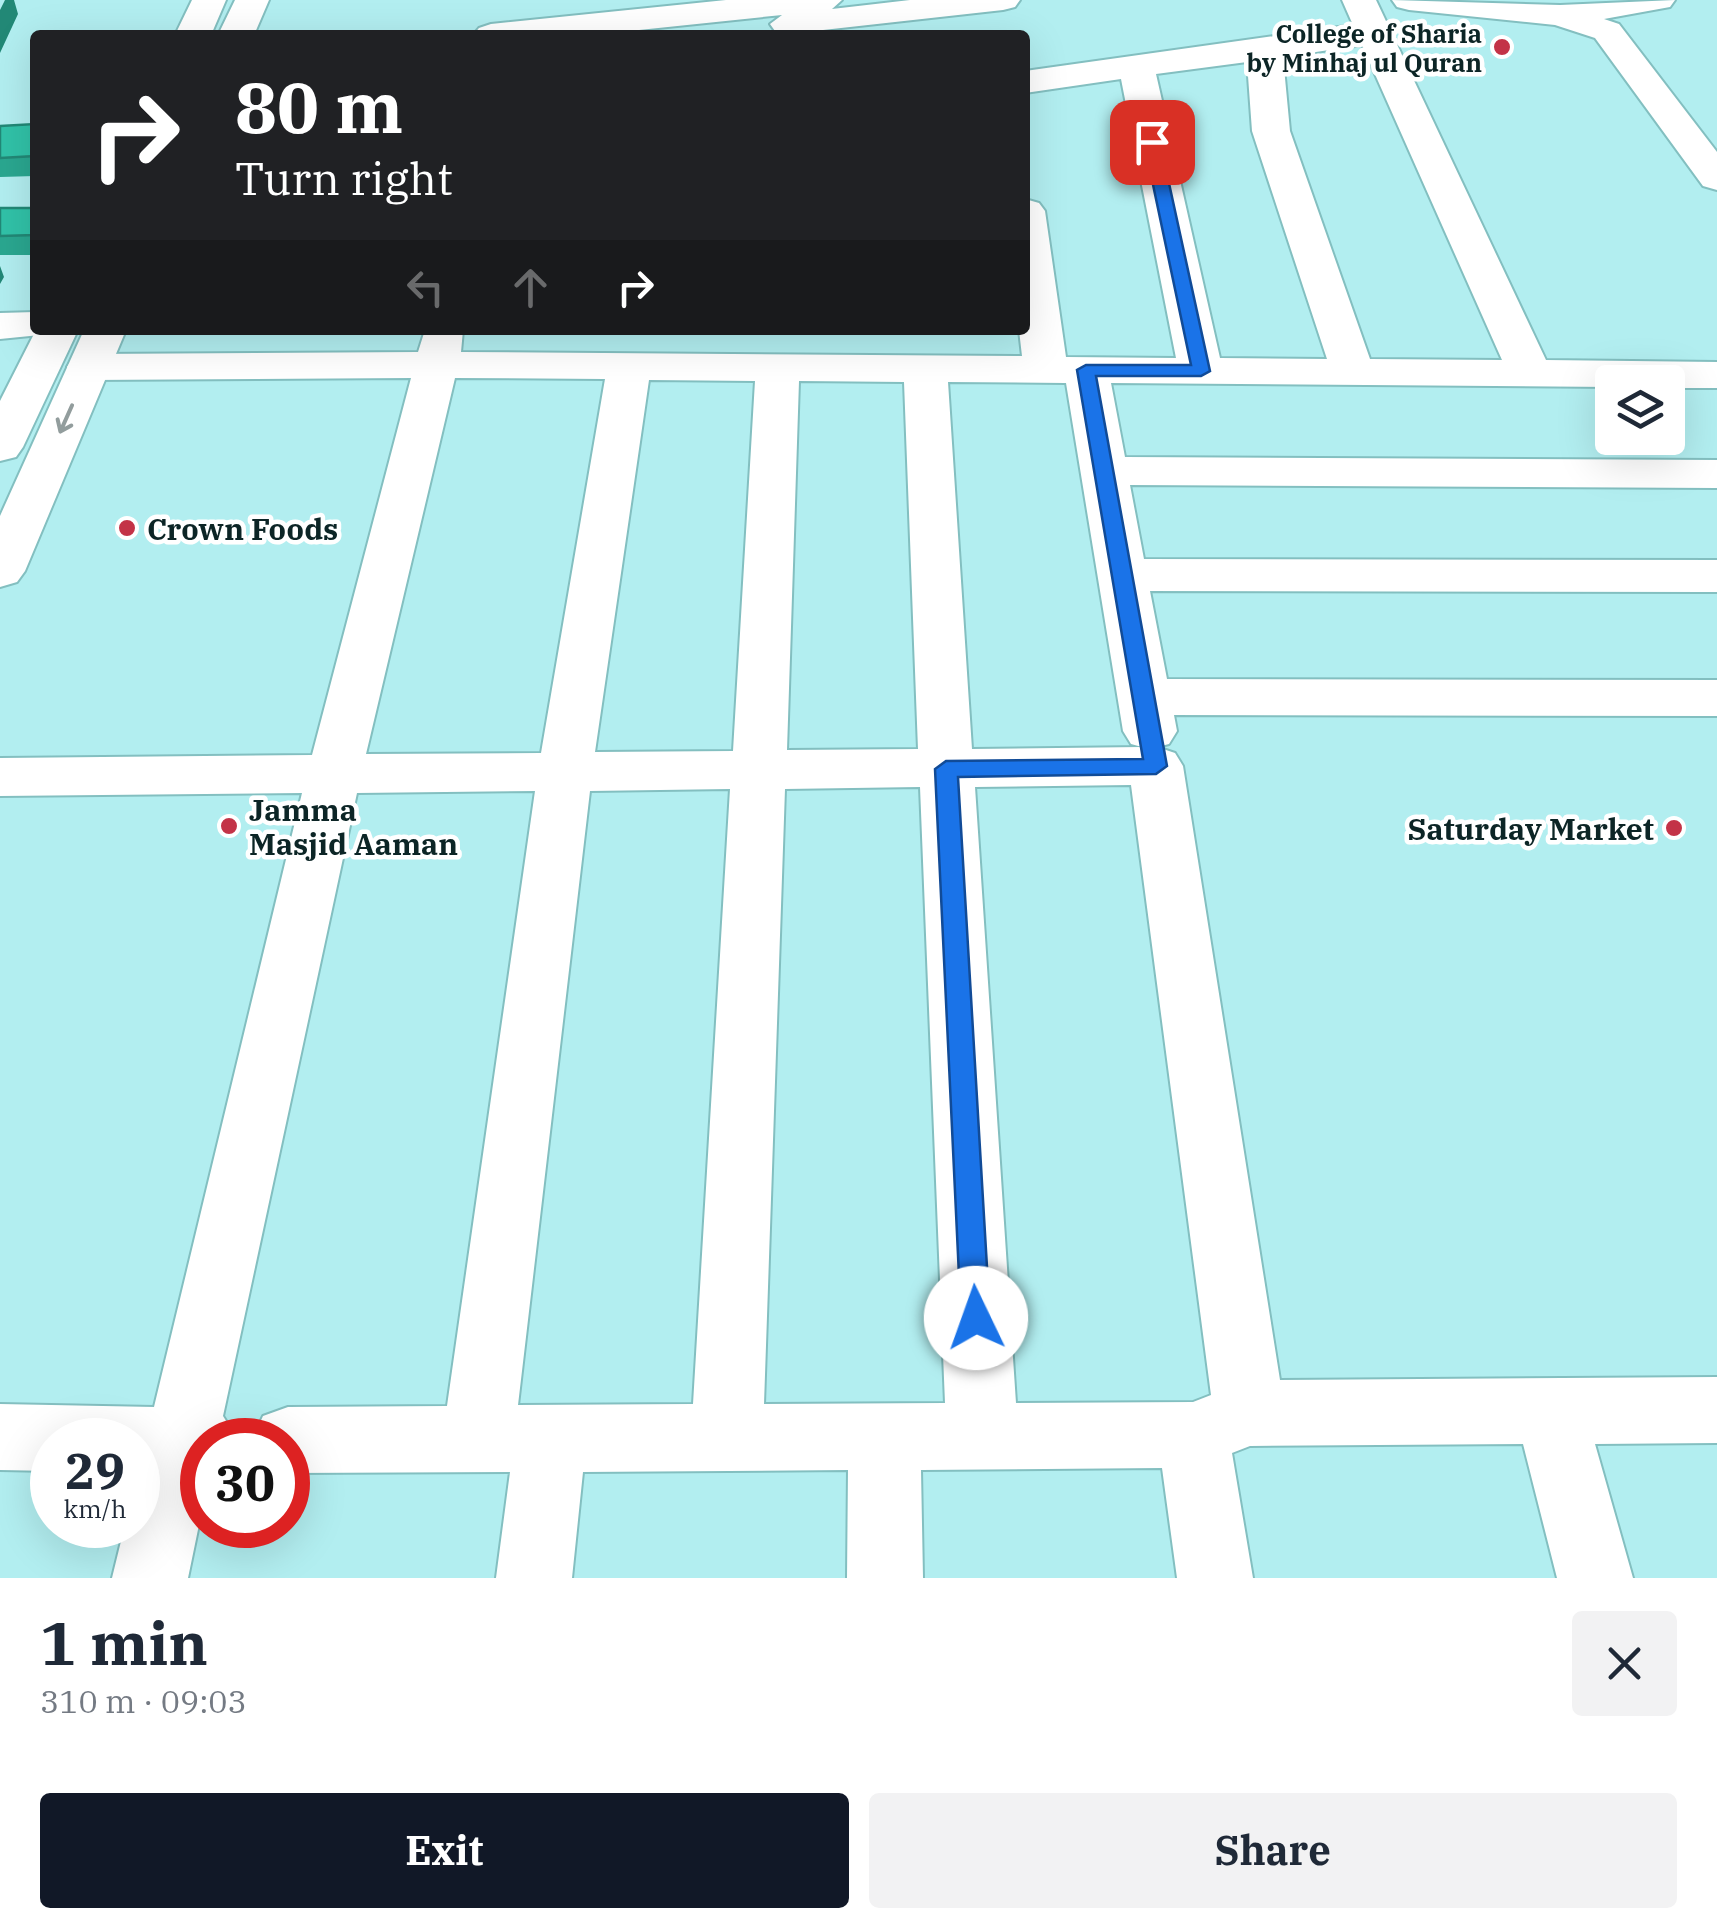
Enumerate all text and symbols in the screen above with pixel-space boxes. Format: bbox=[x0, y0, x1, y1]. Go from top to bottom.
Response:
place label: College of Sharia by Minhaj ul Quran bbox=[1246, 17, 1482, 79]
marker: College of Sharia by Minhaj ul Quran bbox=[1491, 36, 1513, 58]
text: 80 m bbox=[235, 61, 403, 152]
icon: right bbox=[70, 70, 200, 200]
pin bbox=[1110, 100, 1195, 185]
icon: arrive bbox=[1125, 115, 1180, 170]
text: Turn right bbox=[235, 149, 453, 207]
icon: left bbox=[398, 260, 453, 315]
icon: ahead bbox=[503, 260, 558, 315]
icon: right bbox=[608, 260, 663, 315]
map controls bbox=[1595, 365, 1685, 455]
button: layers bbox=[1595, 365, 1685, 455]
one-way arrow bbox=[56, 403, 74, 434]
place label: Crown Foods bbox=[147, 509, 338, 548]
marker: Crown Foods bbox=[116, 517, 138, 539]
place label: Jamma Masjid Aaman bbox=[249, 790, 458, 863]
place label: Saturday Market bbox=[1408, 809, 1654, 848]
marker: Jamma Masjid Aaman bbox=[218, 815, 240, 837]
marker: Saturday Market bbox=[1663, 817, 1685, 839]
position arrow bbox=[924, 1266, 1028, 1370]
speed limit sign: 30 bbox=[180, 1418, 310, 1548]
text: 29 bbox=[65, 1438, 125, 1503]
text: km/h bbox=[63, 1492, 127, 1525]
text: 1 min bbox=[40, 1603, 208, 1682]
button: close bbox=[1572, 1611, 1677, 1716]
text: 310 m · 09:03 bbox=[40, 1680, 247, 1722]
button: Exit bbox=[40, 1793, 849, 1908]
button: Share bbox=[869, 1793, 1677, 1908]

